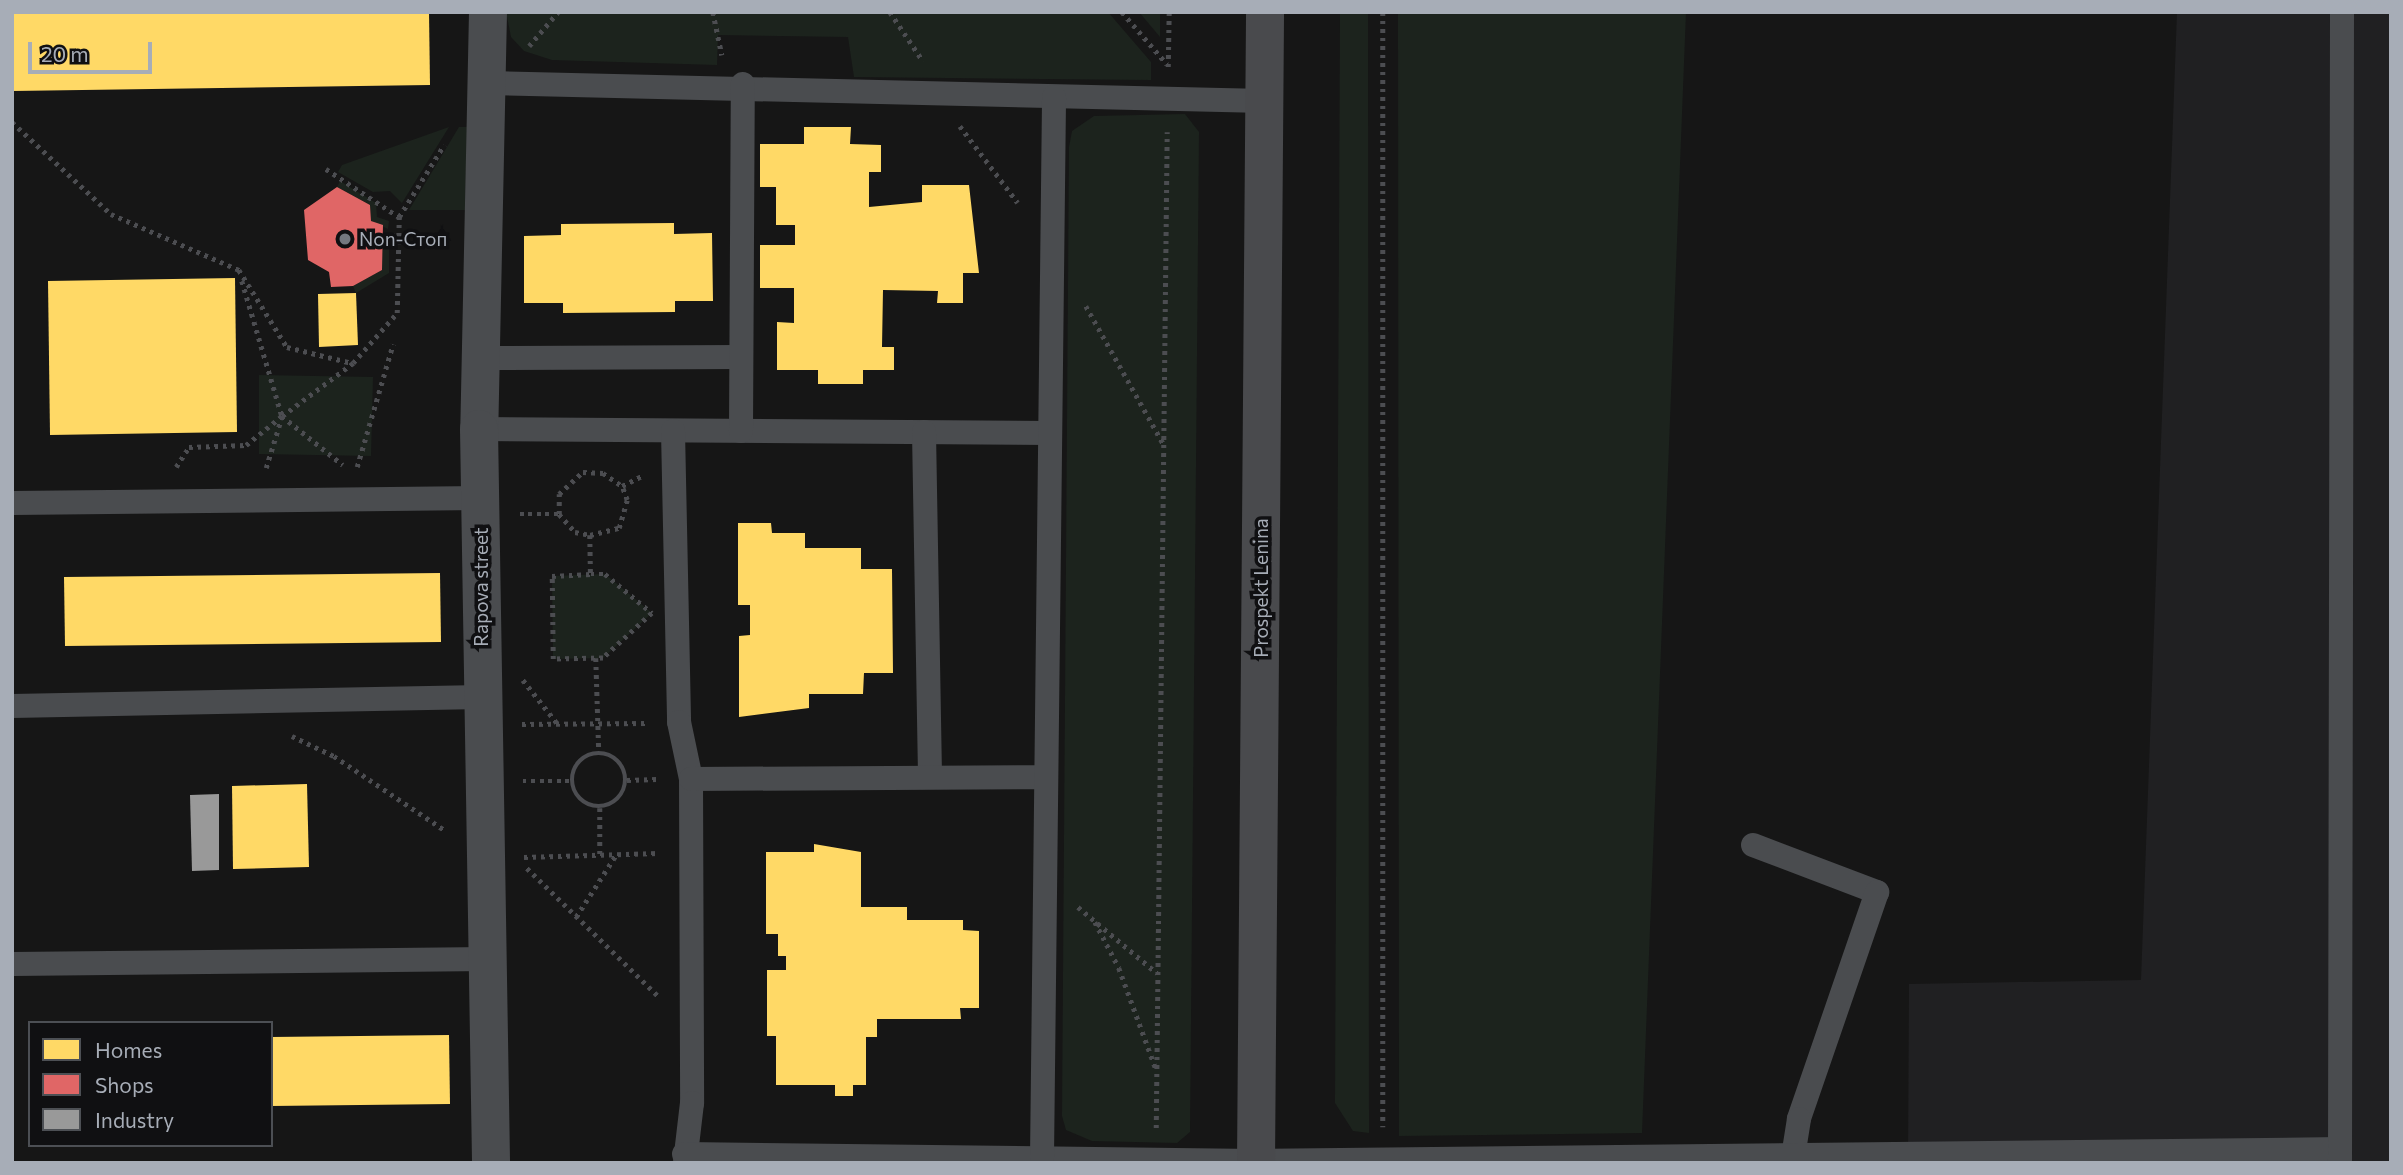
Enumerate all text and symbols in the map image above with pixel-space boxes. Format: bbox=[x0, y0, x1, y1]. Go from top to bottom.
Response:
scale bar bbox=[32, 28, 156, 72]
text: 20 m bbox=[41, 41, 89, 66]
place label: Non-Стоп bbox=[359, 228, 447, 250]
marker: Non-Стоп bbox=[337, 231, 353, 247]
street label: Prospekt Lenina bbox=[1250, 518, 1272, 658]
street label: Rapova street bbox=[470, 527, 492, 647]
legend bbox=[28, 1021, 273, 1147]
text: Homes bbox=[95, 1037, 162, 1062]
text: Shops bbox=[95, 1072, 154, 1097]
text: Industry bbox=[95, 1107, 174, 1132]

